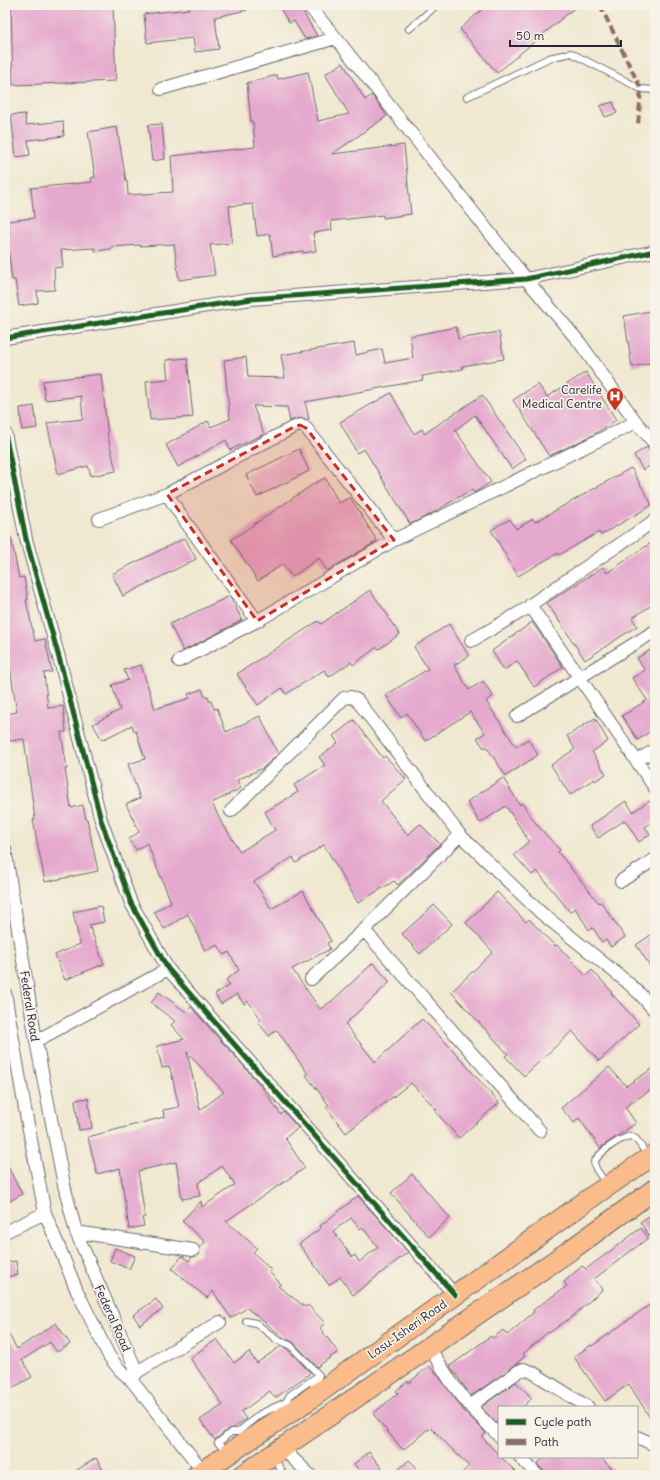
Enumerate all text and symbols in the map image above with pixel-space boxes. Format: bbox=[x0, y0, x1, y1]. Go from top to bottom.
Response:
scale bar bbox=[510, 22, 621, 48]
text: 50 m bbox=[516, 28, 545, 43]
place label: Carelife Medical Centre bbox=[522, 382, 602, 411]
hospital icon: Carelife Medical Centre bbox=[605, 386, 625, 411]
street label: Federal Road bbox=[17, 970, 43, 1042]
street label: Federal Road bbox=[92, 1282, 134, 1354]
street label: Lasu-Isheri Road bbox=[365, 1296, 449, 1362]
legend bbox=[498, 1406, 638, 1458]
text: Cycle path bbox=[534, 1414, 591, 1429]
text: Path bbox=[534, 1434, 559, 1449]

